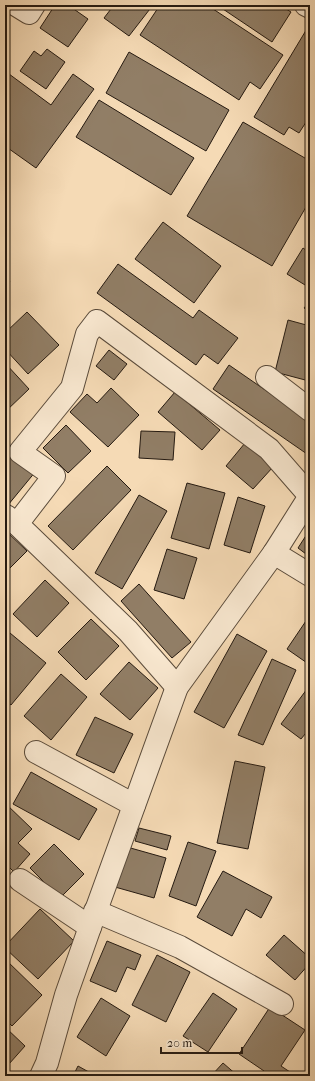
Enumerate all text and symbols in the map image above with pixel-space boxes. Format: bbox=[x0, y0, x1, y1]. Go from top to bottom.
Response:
scale bar bbox=[161, 1029, 242, 1055]
text: 20 m bbox=[167, 1036, 192, 1050]

